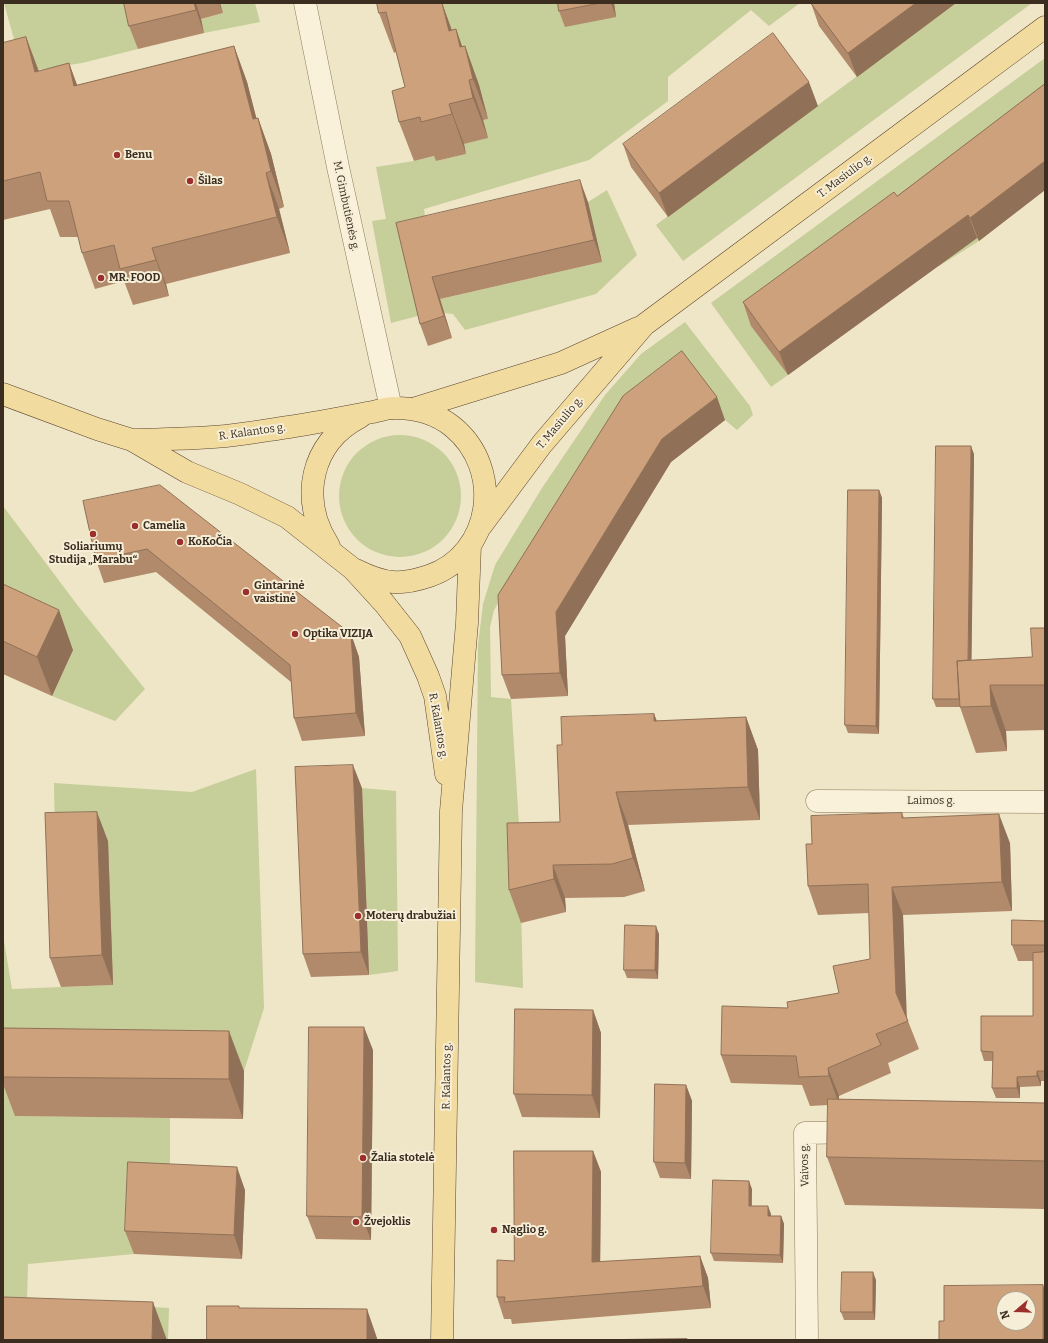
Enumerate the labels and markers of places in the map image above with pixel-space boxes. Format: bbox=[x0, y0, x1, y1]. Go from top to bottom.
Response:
place label: Benu bbox=[125, 148, 152, 162]
marker: Benu bbox=[112, 150, 122, 160]
place label: Šilas bbox=[198, 174, 223, 188]
marker: Šilas bbox=[185, 176, 195, 186]
place label: MR. FOOD bbox=[109, 271, 160, 285]
marker: MR. FOOD bbox=[96, 273, 106, 283]
place label: Camelia bbox=[143, 519, 185, 533]
marker: Camelia bbox=[130, 521, 140, 531]
marker: Soliariumų Studija „Marabu“ bbox=[88, 529, 98, 539]
place label: KoKoČia bbox=[188, 535, 232, 549]
marker: KoKoČia bbox=[175, 537, 185, 547]
place label: Soliariumų Studija „Marabu“ bbox=[49, 540, 137, 566]
place label: Gintarinė vaistinė bbox=[254, 579, 305, 605]
marker: Gintarinė vaistinė bbox=[241, 587, 251, 597]
place label: Optika VIZIJA bbox=[303, 627, 373, 641]
marker: Optika VIZIJA bbox=[290, 629, 300, 639]
place label: Moterų drabužiai bbox=[366, 909, 456, 923]
marker: Moterų drabužiai bbox=[353, 911, 363, 921]
place label: Žalia stotelė bbox=[371, 1151, 435, 1165]
marker: Žalia stotelė bbox=[358, 1153, 368, 1163]
place label: Žvejoklis bbox=[364, 1215, 411, 1229]
marker: Žvejoklis bbox=[351, 1217, 361, 1227]
place label: Naglio g. bbox=[502, 1223, 547, 1237]
marker: Naglio g. bbox=[489, 1225, 499, 1235]

